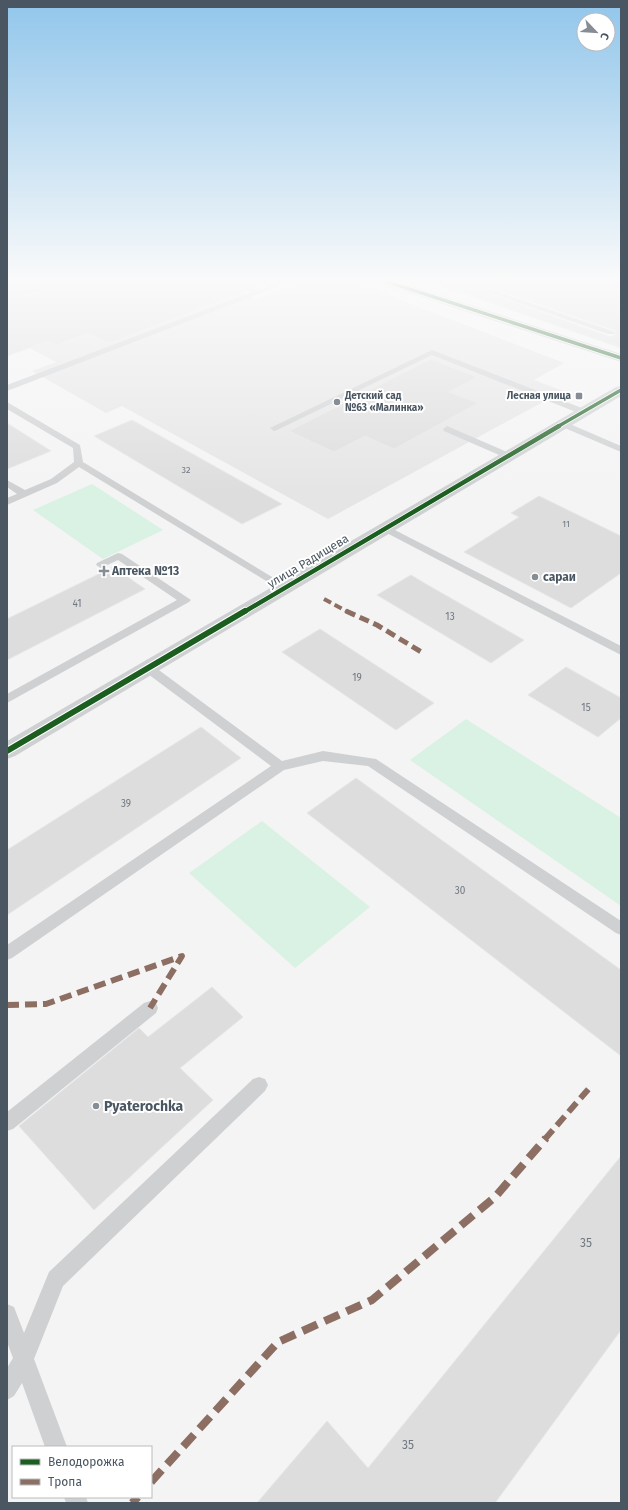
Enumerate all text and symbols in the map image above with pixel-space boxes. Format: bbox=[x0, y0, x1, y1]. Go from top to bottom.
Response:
north arrow bbox=[576, 12, 616, 52]
text: С bbox=[597, 30, 612, 42]
place label: Детский сад №63 «Малинка» bbox=[344, 390, 424, 414]
place label: Лесная улица bbox=[507, 390, 572, 402]
marker: Лесная улица bbox=[574, 391, 584, 401]
marker: Детский сад №63 «Малинка» bbox=[332, 397, 342, 407]
house number: 32 bbox=[182, 465, 190, 475]
house number: 11 bbox=[562, 519, 570, 529]
street label: улица Радищева bbox=[265, 531, 351, 591]
place label: Аптека №13 bbox=[111, 564, 179, 578]
marker: Аптека №13 bbox=[99, 566, 109, 576]
place label: сараи bbox=[543, 570, 576, 584]
marker: сараи bbox=[530, 572, 540, 582]
house number: 41 bbox=[72, 598, 82, 610]
house number: 13 bbox=[445, 611, 455, 623]
house number: 19 bbox=[352, 672, 362, 684]
house number: 15 bbox=[581, 702, 591, 714]
house number: 39 bbox=[121, 798, 131, 810]
house number: 30 bbox=[455, 885, 466, 897]
place label: Pyaterochka bbox=[104, 1098, 183, 1115]
marker: Pyaterochka bbox=[91, 1101, 101, 1111]
house number: 35 bbox=[580, 1236, 592, 1250]
house number: 35 bbox=[402, 1438, 414, 1452]
legend bbox=[12, 1446, 152, 1498]
text: Велодорожка bbox=[48, 1455, 124, 1469]
text: Тропа bbox=[48, 1475, 82, 1489]

